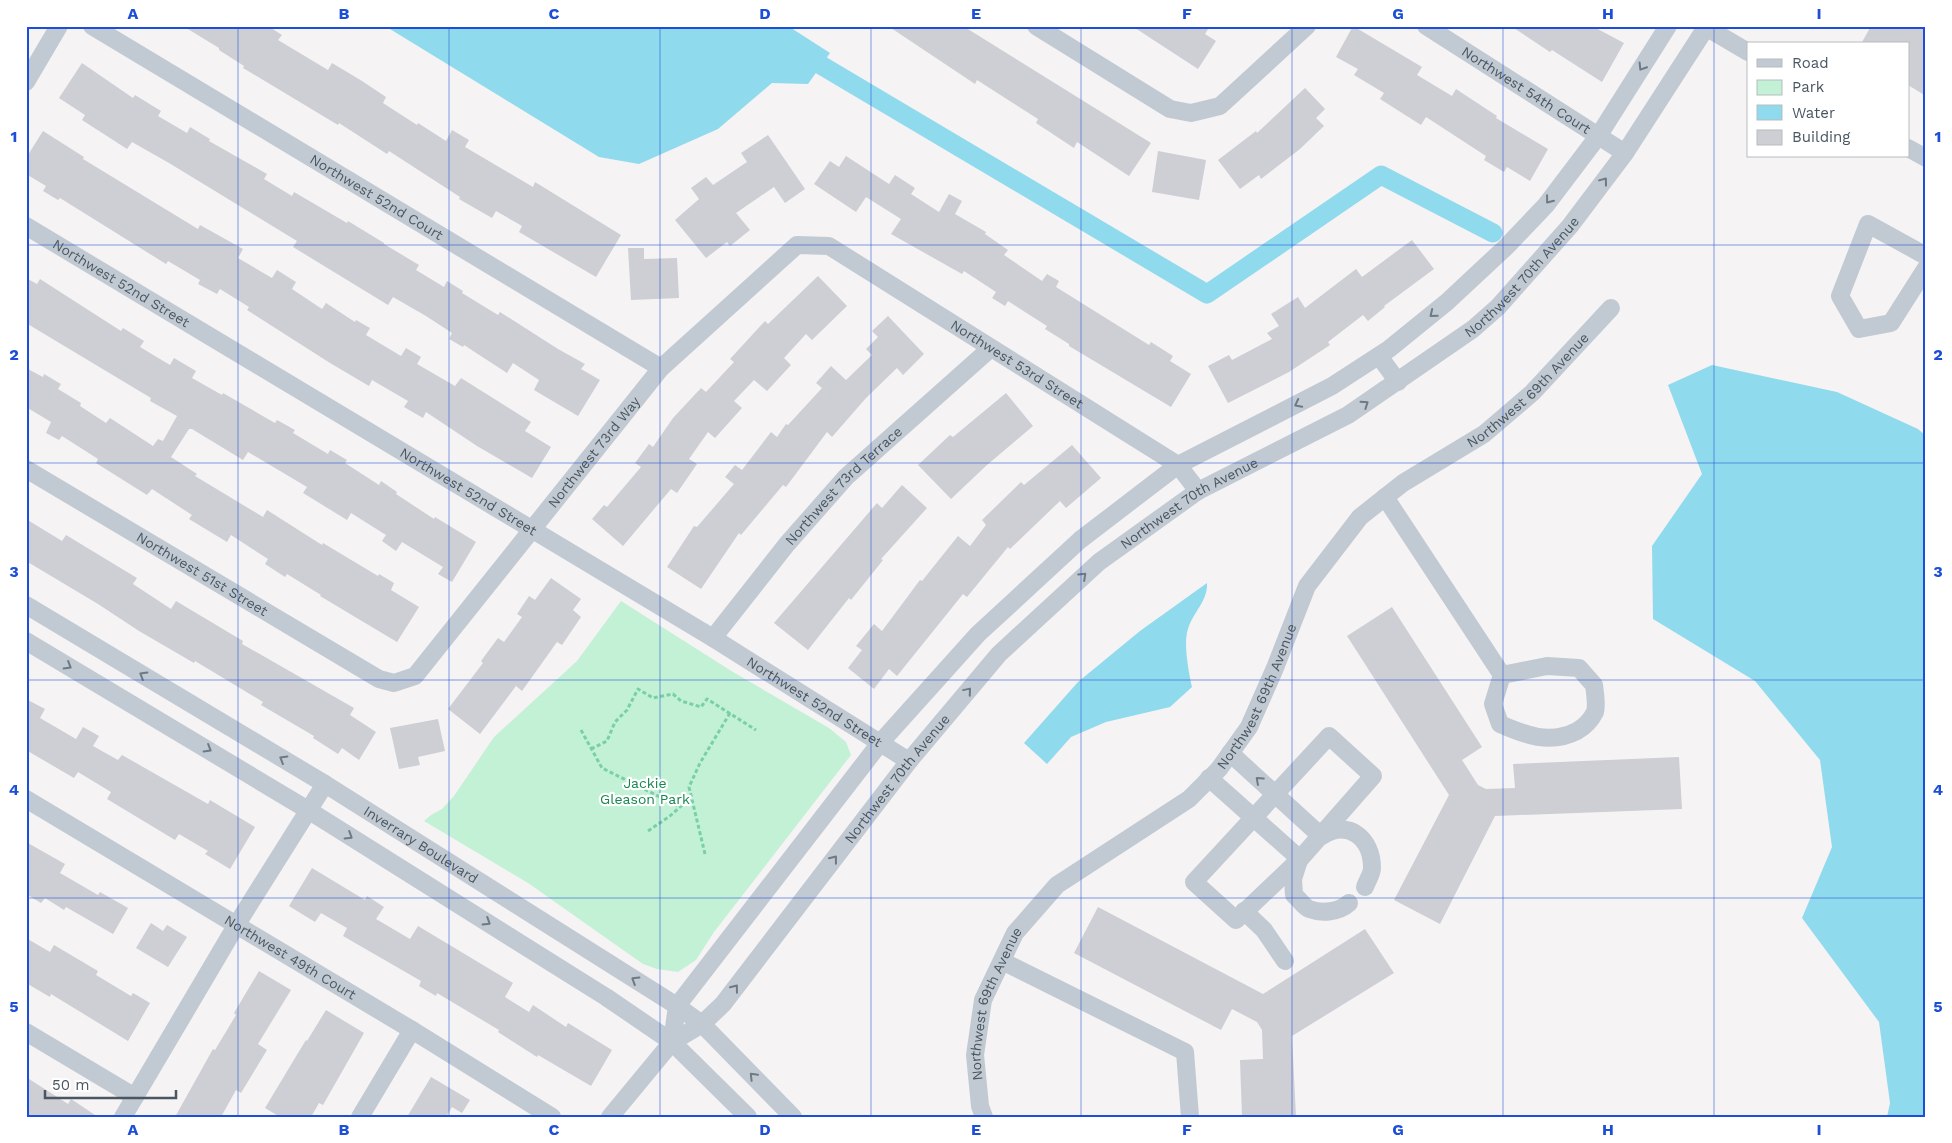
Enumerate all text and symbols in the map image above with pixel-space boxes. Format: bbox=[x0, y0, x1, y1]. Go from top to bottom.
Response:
text: A bbox=[128, 4, 139, 23]
text: B bbox=[339, 4, 350, 23]
text: C bbox=[549, 4, 560, 23]
text: D bbox=[759, 4, 771, 23]
text: E bbox=[971, 4, 981, 23]
text: F bbox=[1182, 4, 1192, 23]
text: G bbox=[1392, 4, 1404, 23]
text: H bbox=[1602, 4, 1614, 23]
text: I bbox=[1816, 4, 1822, 23]
legend bbox=[1747, 42, 1910, 158]
street label: Northwest 54th Court bbox=[1459, 43, 1594, 137]
text: Road bbox=[1792, 54, 1829, 72]
one-way arrow bbox=[1639, 62, 1648, 71]
text: Park bbox=[1792, 78, 1825, 96]
text: Water bbox=[1792, 104, 1835, 122]
text: 1 bbox=[11, 127, 17, 146]
text: 1 bbox=[1935, 127, 1941, 146]
text: Building bbox=[1792, 128, 1850, 146]
street label: Northwest 52nd Court bbox=[307, 151, 446, 243]
one-way arrow bbox=[1599, 178, 1607, 187]
one-way arrow bbox=[1546, 195, 1555, 204]
street label: Northwest 70th Avenue bbox=[1461, 214, 1582, 341]
street label: Northwest 52nd Street bbox=[50, 236, 193, 330]
one-way arrow bbox=[1429, 308, 1438, 317]
street label: Northwest 53rd Street bbox=[948, 316, 1086, 412]
street label: Northwest 69th Avenue bbox=[1464, 329, 1592, 451]
text: 2 bbox=[9, 345, 19, 364]
text: 2 bbox=[1933, 345, 1943, 364]
street label: Northwest 73rd Way bbox=[545, 393, 644, 511]
one-way arrow bbox=[1294, 398, 1303, 408]
one-way arrow bbox=[1360, 400, 1369, 410]
street label: Northwest 73rd Terrace bbox=[782, 423, 905, 548]
street label: Northwest 52nd Street bbox=[397, 444, 540, 539]
street label: Northwest 70th Avenue bbox=[1117, 454, 1261, 552]
street label: Northwest 51st Street bbox=[134, 529, 271, 619]
text: 3 bbox=[9, 562, 19, 581]
text: 3 bbox=[1933, 562, 1943, 581]
one-way arrow bbox=[1077, 573, 1086, 582]
street label: Northwest 69th Avenue bbox=[1214, 621, 1300, 772]
street label: Northwest 52nd Street bbox=[744, 653, 885, 750]
one-way arrow bbox=[63, 659, 72, 669]
one-way arrow bbox=[140, 672, 149, 682]
one-way arrow bbox=[962, 688, 971, 697]
street label: Northwest 70th Avenue bbox=[841, 711, 953, 846]
one-way arrow bbox=[202, 742, 211, 752]
one-way arrow bbox=[279, 755, 288, 765]
park label: Jackie Gleason Park bbox=[600, 775, 690, 807]
one-way arrow bbox=[1256, 777, 1265, 786]
text: 4 bbox=[9, 780, 19, 799]
text: 4 bbox=[1933, 780, 1943, 799]
street label: Inverrary Boulevard bbox=[361, 803, 481, 887]
one-way arrow bbox=[344, 829, 353, 839]
one-way arrow bbox=[828, 855, 837, 865]
street label: Northwest 49th Court bbox=[222, 912, 359, 1003]
one-way arrow bbox=[482, 916, 491, 926]
street label: Northwest 69th Avenue bbox=[967, 923, 1025, 1081]
one-way arrow bbox=[632, 977, 641, 986]
one-way arrow bbox=[729, 984, 738, 994]
text: 5 bbox=[9, 997, 19, 1016]
text: 5 bbox=[1933, 997, 1943, 1016]
scale bar bbox=[45, 1068, 176, 1100]
one-way arrow bbox=[750, 1073, 759, 1082]
text: 50 m bbox=[52, 1076, 89, 1094]
text: A bbox=[128, 1120, 139, 1139]
text: B bbox=[339, 1120, 350, 1139]
text: C bbox=[549, 1120, 560, 1139]
text: D bbox=[759, 1120, 771, 1139]
text: E bbox=[971, 1120, 981, 1139]
text: F bbox=[1182, 1120, 1192, 1139]
text: G bbox=[1392, 1120, 1404, 1139]
text: H bbox=[1602, 1120, 1614, 1139]
text: I bbox=[1816, 1120, 1822, 1139]

